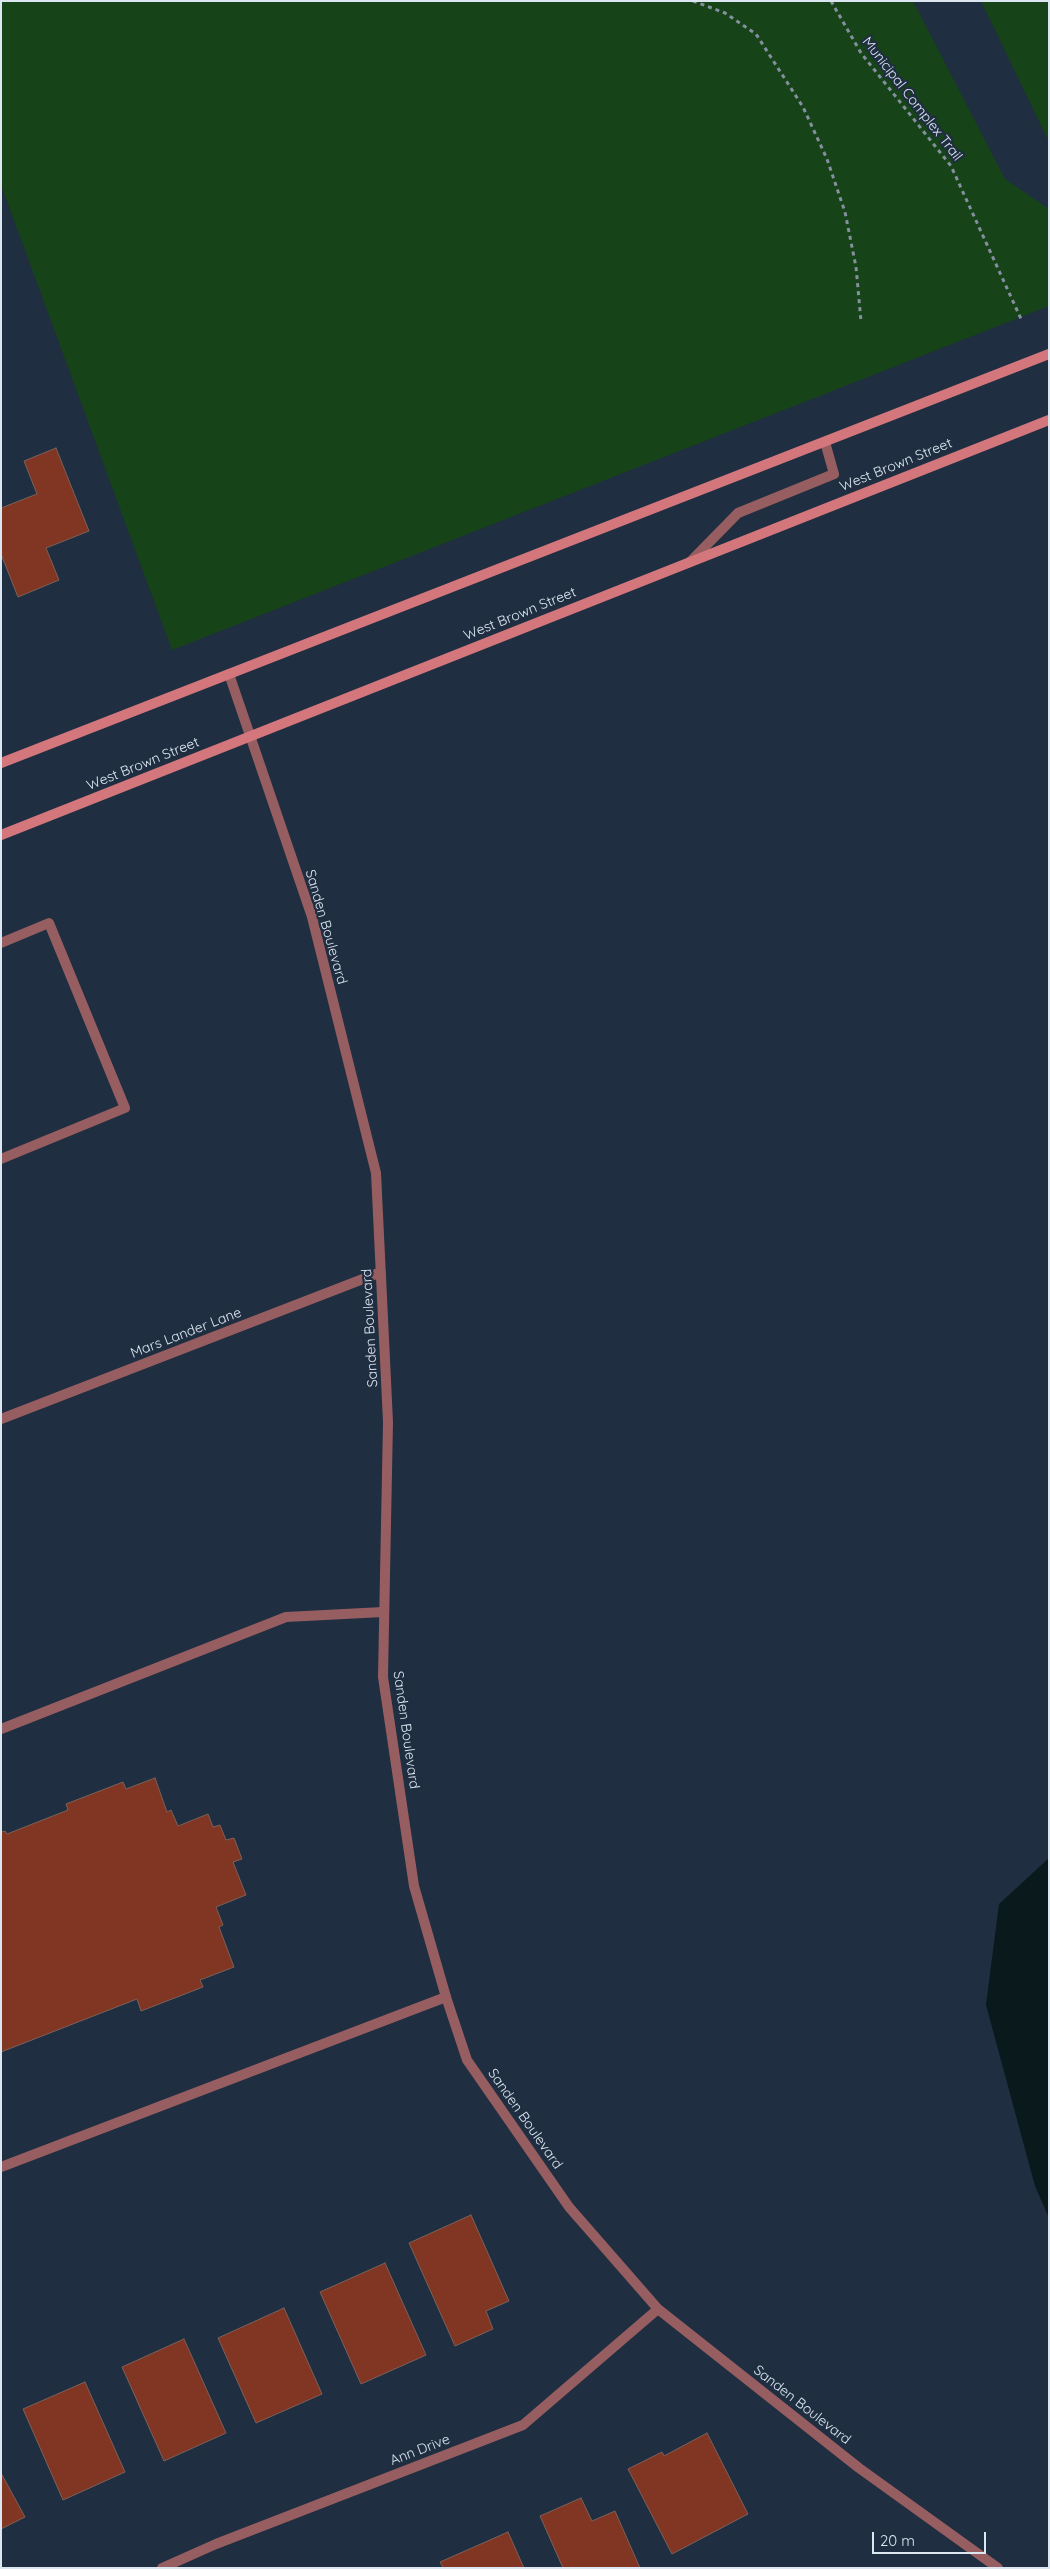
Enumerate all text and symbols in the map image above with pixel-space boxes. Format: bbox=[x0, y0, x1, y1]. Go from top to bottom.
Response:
street label: Municipal Complex Trail bbox=[858, 34, 966, 164]
street label: West Brown Street bbox=[837, 435, 955, 495]
street label: West Brown Street bbox=[461, 584, 579, 644]
street label: West Brown Street bbox=[84, 734, 202, 794]
street label: Sanden Boulevard bbox=[302, 868, 350, 986]
street label: Sanden Boulevard bbox=[359, 1268, 381, 1388]
street label: Mars Lander Lane bbox=[128, 1304, 244, 1362]
street label: Sanden Boulevard bbox=[389, 1670, 423, 1790]
street label: Sanden Boulevard bbox=[484, 2066, 566, 2172]
street label: Sanden Boulevard bbox=[750, 2362, 854, 2448]
street label: Ann Drive bbox=[388, 2431, 452, 2469]
scale bar bbox=[875, 2522, 989, 2554]
text: 20 m bbox=[880, 2531, 915, 2550]

